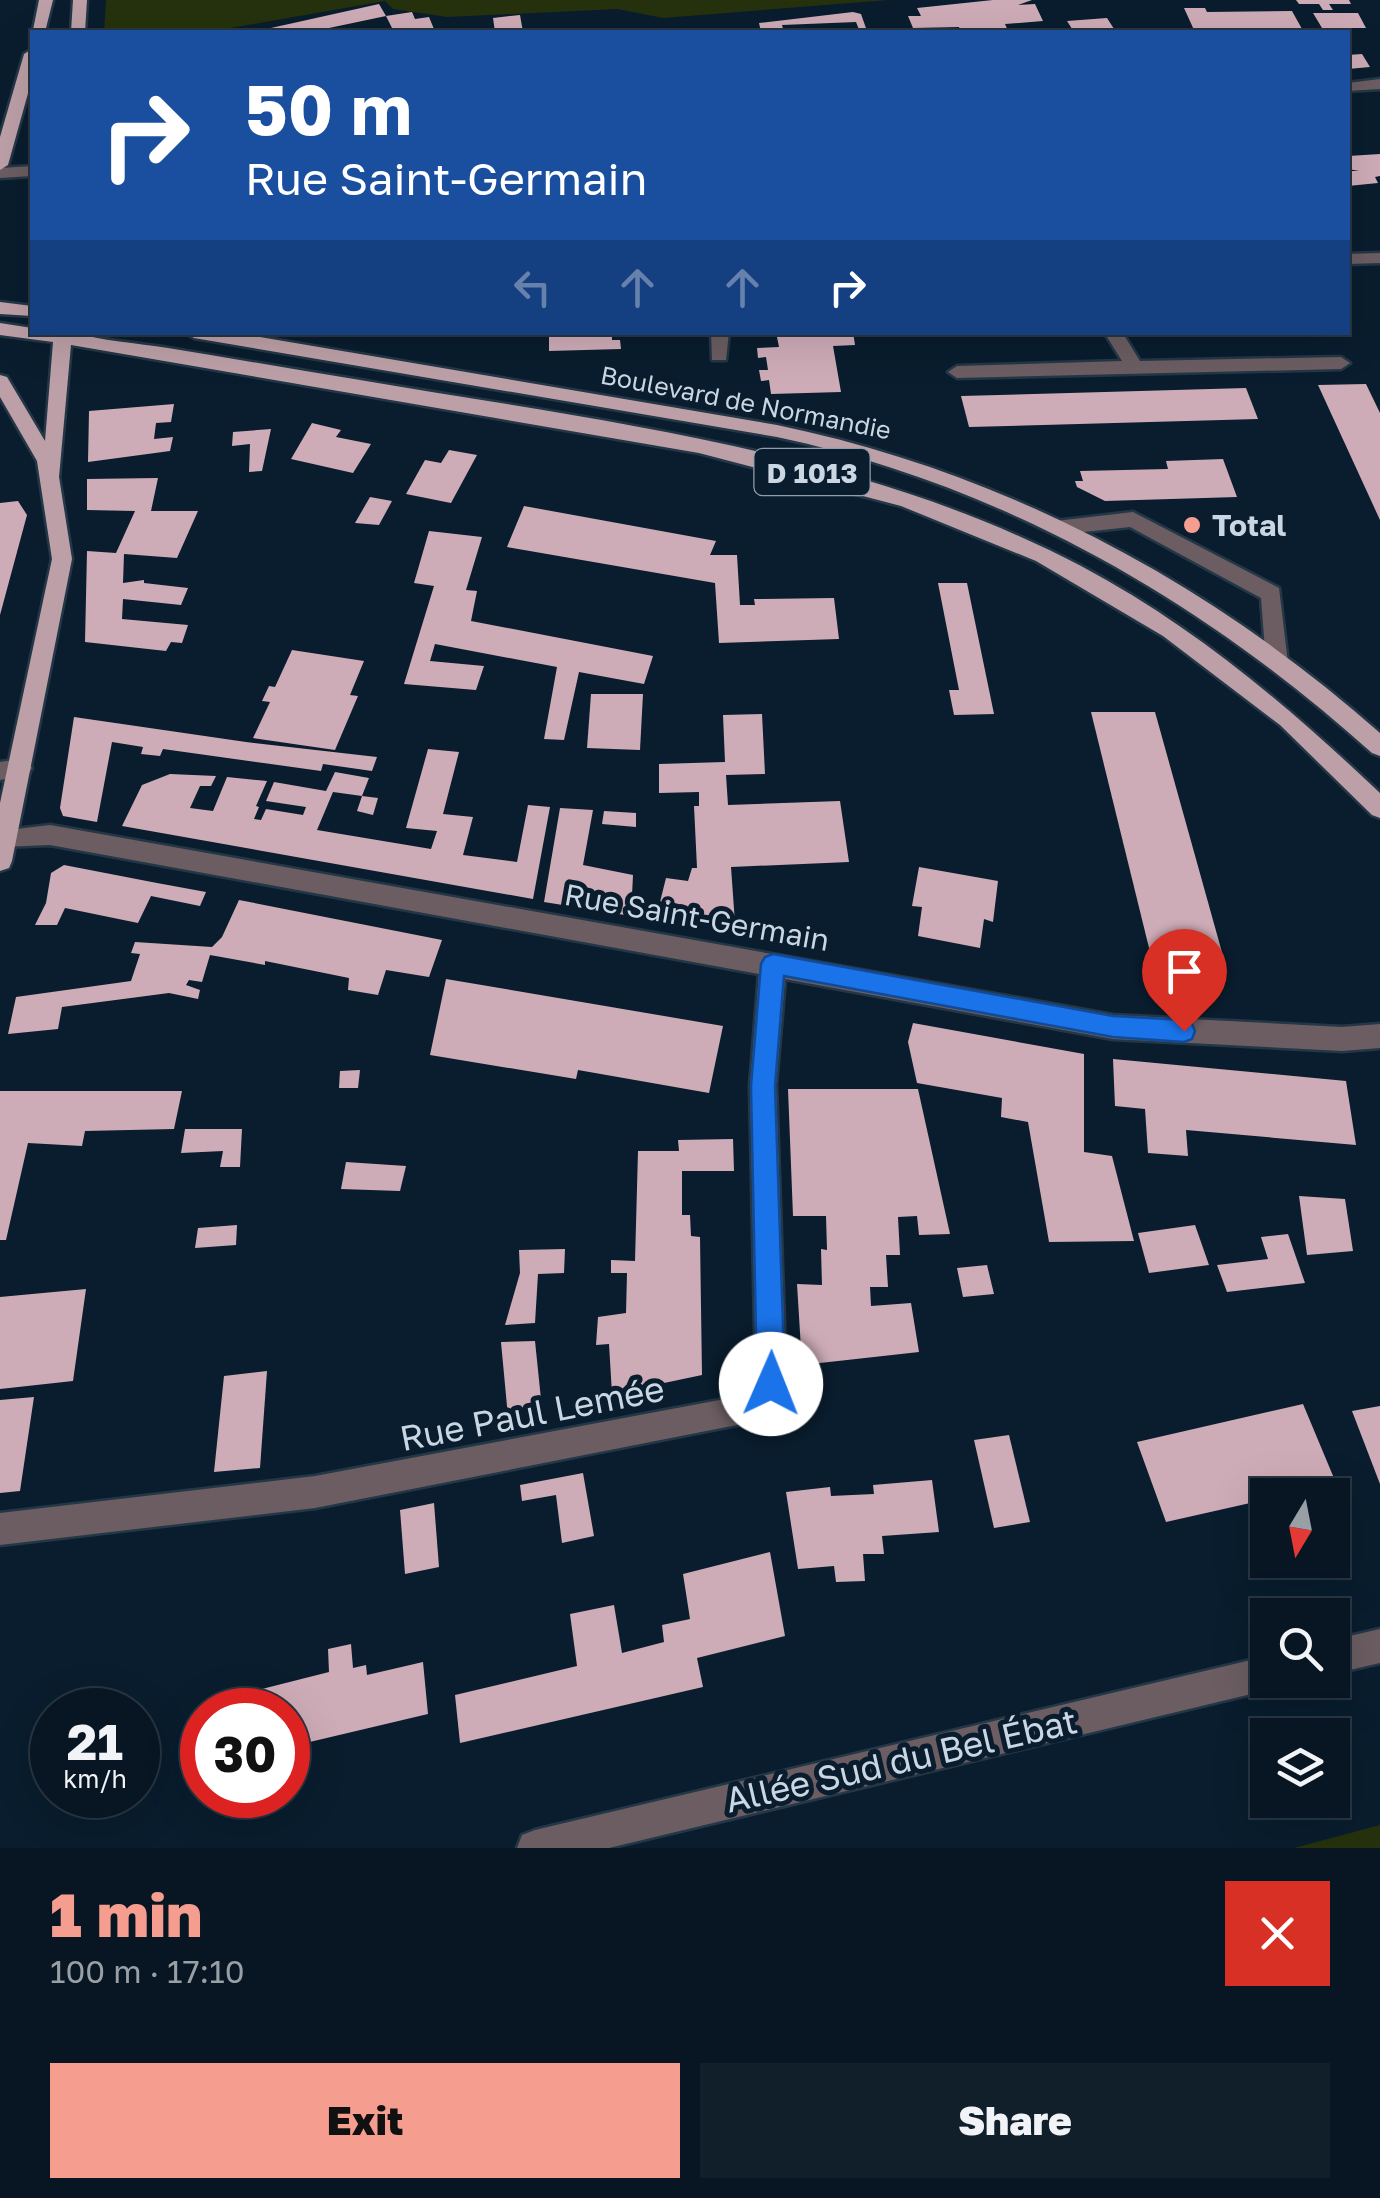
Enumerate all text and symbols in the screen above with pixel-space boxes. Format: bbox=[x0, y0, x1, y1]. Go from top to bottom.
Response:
text: 50 m bbox=[245, 66, 412, 150]
icon: right bbox=[80, 70, 210, 200]
text: Rue Saint-Germain bbox=[245, 151, 647, 205]
icon: left bbox=[505, 260, 560, 315]
icon: ahead bbox=[610, 260, 665, 315]
icon: ahead bbox=[715, 260, 770, 315]
icon: right bbox=[820, 260, 875, 315]
street label: Boulevard de Normandie bbox=[598, 359, 894, 445]
road number: D 1013 bbox=[754, 449, 870, 495]
place label: Total bbox=[1212, 507, 1286, 543]
marker: Total bbox=[1181, 514, 1203, 536]
street label: Rue Saint-Germain bbox=[562, 876, 832, 958]
pin bbox=[1142, 929, 1227, 1032]
icon: arrive bbox=[1157, 944, 1212, 999]
position arrow bbox=[719, 1332, 823, 1436]
street label: Rue Paul Lemée bbox=[396, 1367, 668, 1459]
north arrow bbox=[1250, 1478, 1350, 1578]
map controls bbox=[1250, 1478, 1350, 1818]
button: search bbox=[1250, 1598, 1350, 1698]
speed limit sign: 30 bbox=[180, 1688, 310, 1818]
street label: Allée Sud du Bel Ébat bbox=[721, 1699, 1081, 1821]
text: 21 bbox=[67, 1711, 123, 1771]
button: layers bbox=[1250, 1718, 1350, 1818]
text: km/h bbox=[63, 1763, 127, 1794]
text: 1 min bbox=[50, 1878, 202, 1950]
button: close bbox=[1225, 1881, 1330, 1986]
text: 100 m · 17:10 bbox=[50, 1952, 245, 1990]
button: Exit bbox=[50, 2063, 680, 2178]
button: Share bbox=[700, 2063, 1330, 2178]

